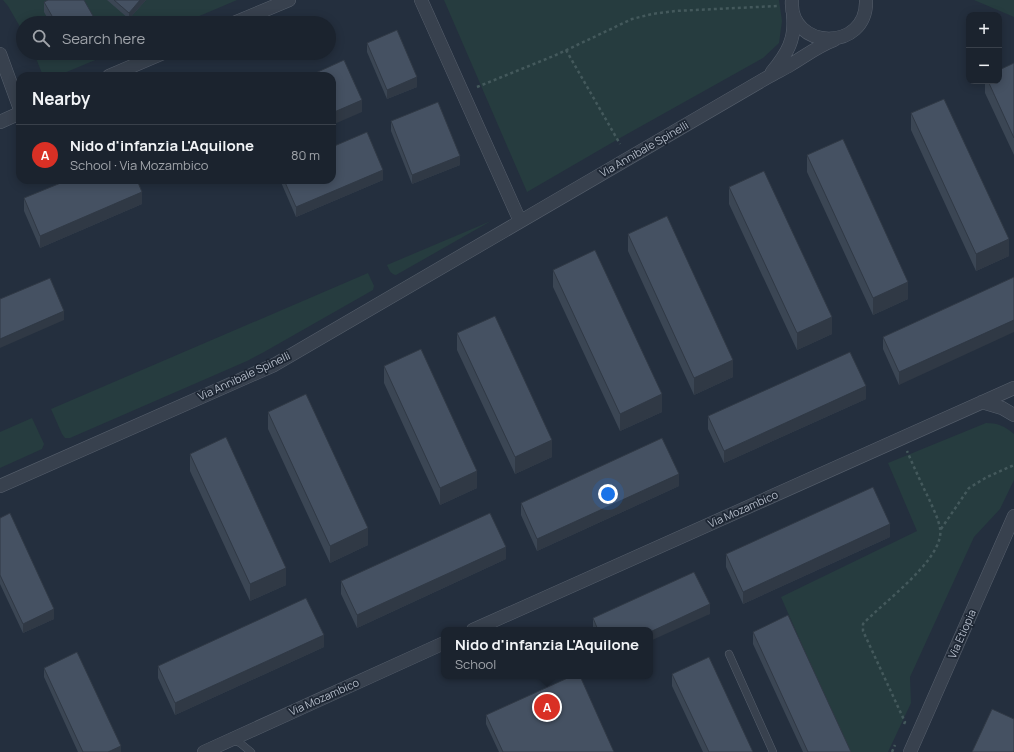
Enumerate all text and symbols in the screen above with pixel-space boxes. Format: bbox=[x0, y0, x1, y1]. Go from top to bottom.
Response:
map controls bbox=[966, 12, 1002, 84]
button: + bbox=[966, 12, 1002, 48]
search box bbox=[16, 16, 336, 60]
icon: search bbox=[30, 27, 52, 49]
text: Search here bbox=[62, 28, 145, 49]
button: − bbox=[966, 48, 1002, 84]
text: Nearby bbox=[32, 87, 90, 110]
street label: Via Annibale Spinelli bbox=[597, 117, 691, 180]
text: Nido d'infanzia L'Aquilone bbox=[70, 135, 254, 156]
text: A bbox=[41, 146, 49, 164]
text: 80 m bbox=[291, 146, 320, 164]
text: School · Via Mozambico bbox=[70, 156, 208, 174]
street label: Via Annibale Spinelli bbox=[195, 348, 292, 404]
your location bbox=[598, 484, 618, 504]
street label: Via Mozambico bbox=[705, 486, 781, 531]
street label: Via Etiopia bbox=[944, 607, 979, 661]
popup bbox=[441, 627, 653, 679]
text: Nido d'infanzia L'Aquilone bbox=[455, 634, 639, 655]
text: School bbox=[455, 655, 496, 673]
street label: Via Mozambico bbox=[286, 674, 362, 719]
pin: A bbox=[534, 692, 560, 722]

